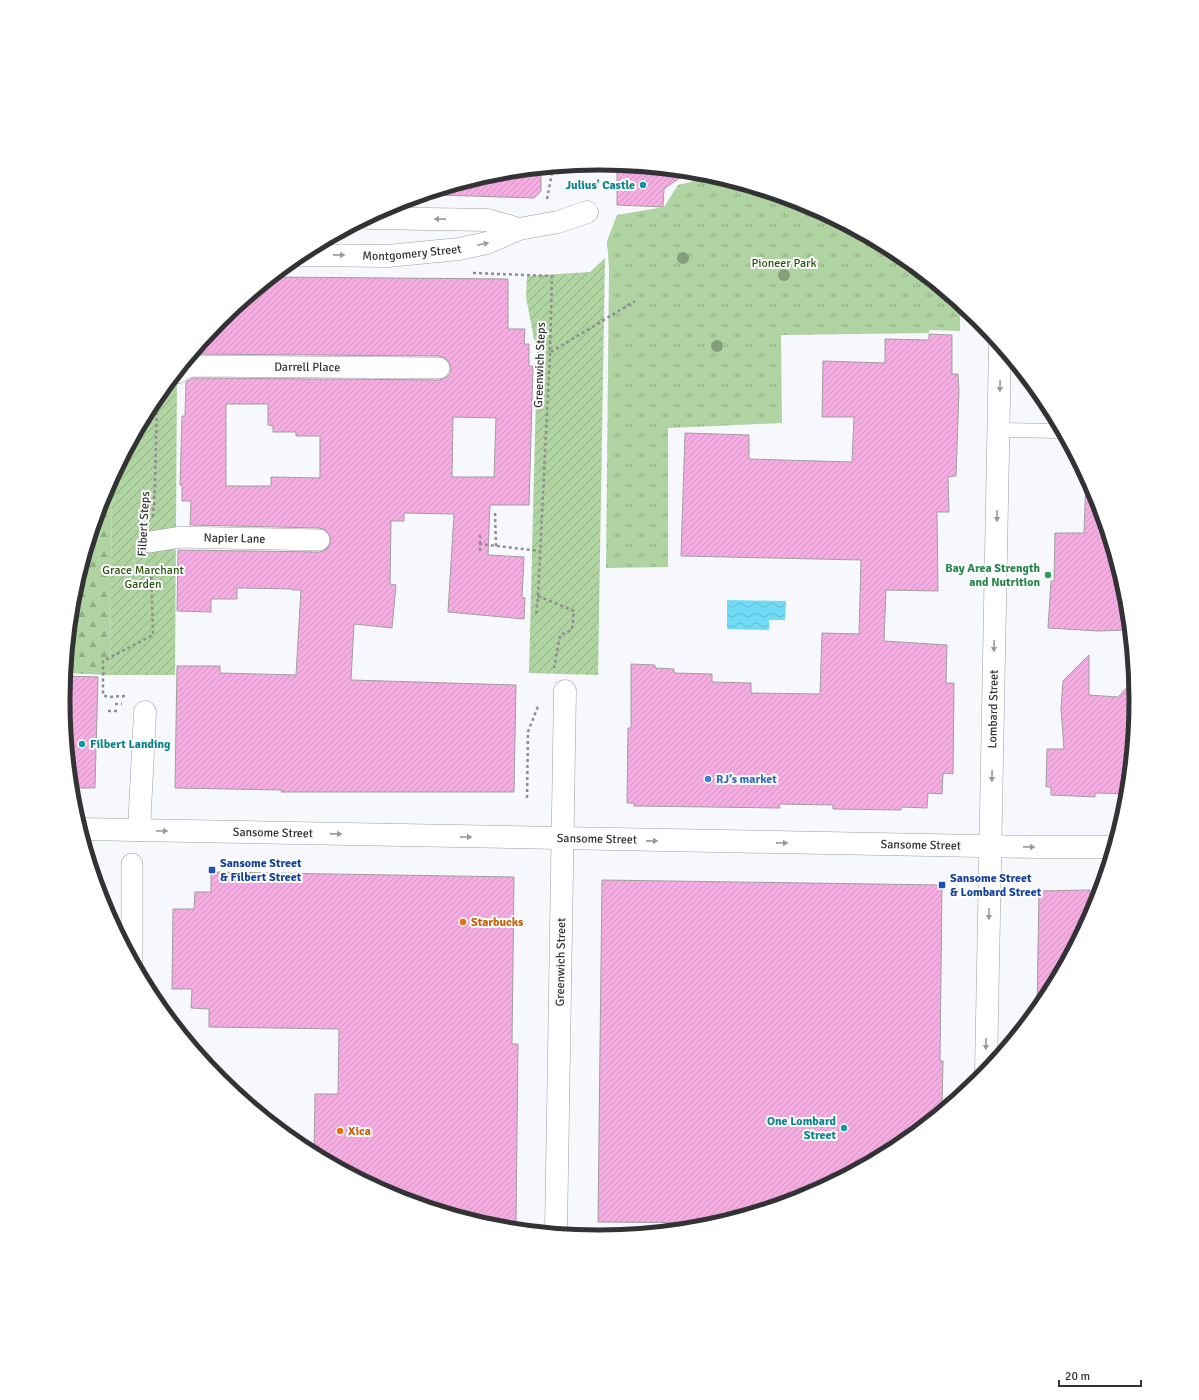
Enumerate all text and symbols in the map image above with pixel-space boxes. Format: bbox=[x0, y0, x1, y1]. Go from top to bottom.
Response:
place label: Julius' Castle bbox=[565, 178, 635, 193]
marker: Julius' Castle bbox=[638, 180, 648, 190]
one-way arrow bbox=[433, 216, 446, 222]
street label: Montgomery Street bbox=[362, 241, 463, 264]
one-way arrow bbox=[476, 241, 489, 247]
one-way arrow bbox=[333, 252, 346, 258]
park label: Pioneer Park bbox=[752, 256, 816, 271]
street label: Greenwich Steps bbox=[531, 322, 549, 408]
street label: Darrell Place bbox=[274, 359, 340, 375]
one-way arrow bbox=[996, 380, 1003, 392]
street label: Filbert Steps bbox=[135, 491, 153, 557]
one-way arrow bbox=[994, 510, 1000, 523]
street label: Napier Lane bbox=[204, 530, 266, 546]
place label: Bay Area Strength and Nutrition bbox=[945, 561, 1040, 590]
park label: Grace Marchant Garden bbox=[102, 563, 184, 592]
marker: Bay Area Strength and Nutrition bbox=[1043, 570, 1053, 580]
one-way arrow bbox=[991, 640, 997, 653]
street label: Lombard Street bbox=[985, 669, 1001, 749]
place label: Filbert Landing bbox=[90, 737, 171, 752]
marker: Filbert Landing bbox=[77, 739, 87, 749]
one-way arrow bbox=[988, 770, 995, 782]
place label: RJ’s market bbox=[716, 772, 777, 787]
marker: RJ’s market bbox=[703, 774, 713, 784]
street label: Sansome Street bbox=[233, 824, 313, 841]
one-way arrow bbox=[156, 828, 169, 834]
street label: Sansome Street bbox=[557, 830, 637, 847]
one-way arrow bbox=[330, 831, 342, 838]
one-way arrow bbox=[460, 834, 473, 840]
one-way arrow bbox=[646, 837, 658, 844]
street label: Sansome Street bbox=[881, 837, 961, 853]
one-way arrow bbox=[776, 840, 789, 846]
one-way arrow bbox=[1023, 844, 1036, 850]
place label: Sansome Street & Filbert Street bbox=[220, 856, 302, 885]
marker: Sansome Street & Filbert Street bbox=[207, 865, 217, 875]
place label: Sansome Street & Lombard Street bbox=[950, 871, 1042, 900]
marker: Sansome Street & Lombard Street bbox=[937, 880, 947, 890]
one-way arrow bbox=[985, 908, 992, 920]
place label: Starbucks bbox=[471, 915, 524, 930]
marker: Starbucks bbox=[458, 917, 468, 927]
street label: Greenwich Street bbox=[552, 918, 569, 1006]
one-way arrow bbox=[983, 1038, 989, 1051]
place label: One Lombard Street bbox=[767, 1114, 837, 1143]
marker: One Lombard Street bbox=[839, 1123, 849, 1133]
place label: Xica bbox=[348, 1124, 371, 1139]
marker: Xica bbox=[335, 1126, 345, 1136]
scale bar bbox=[1059, 1362, 1141, 1388]
text: 20 m bbox=[1065, 1369, 1090, 1384]

